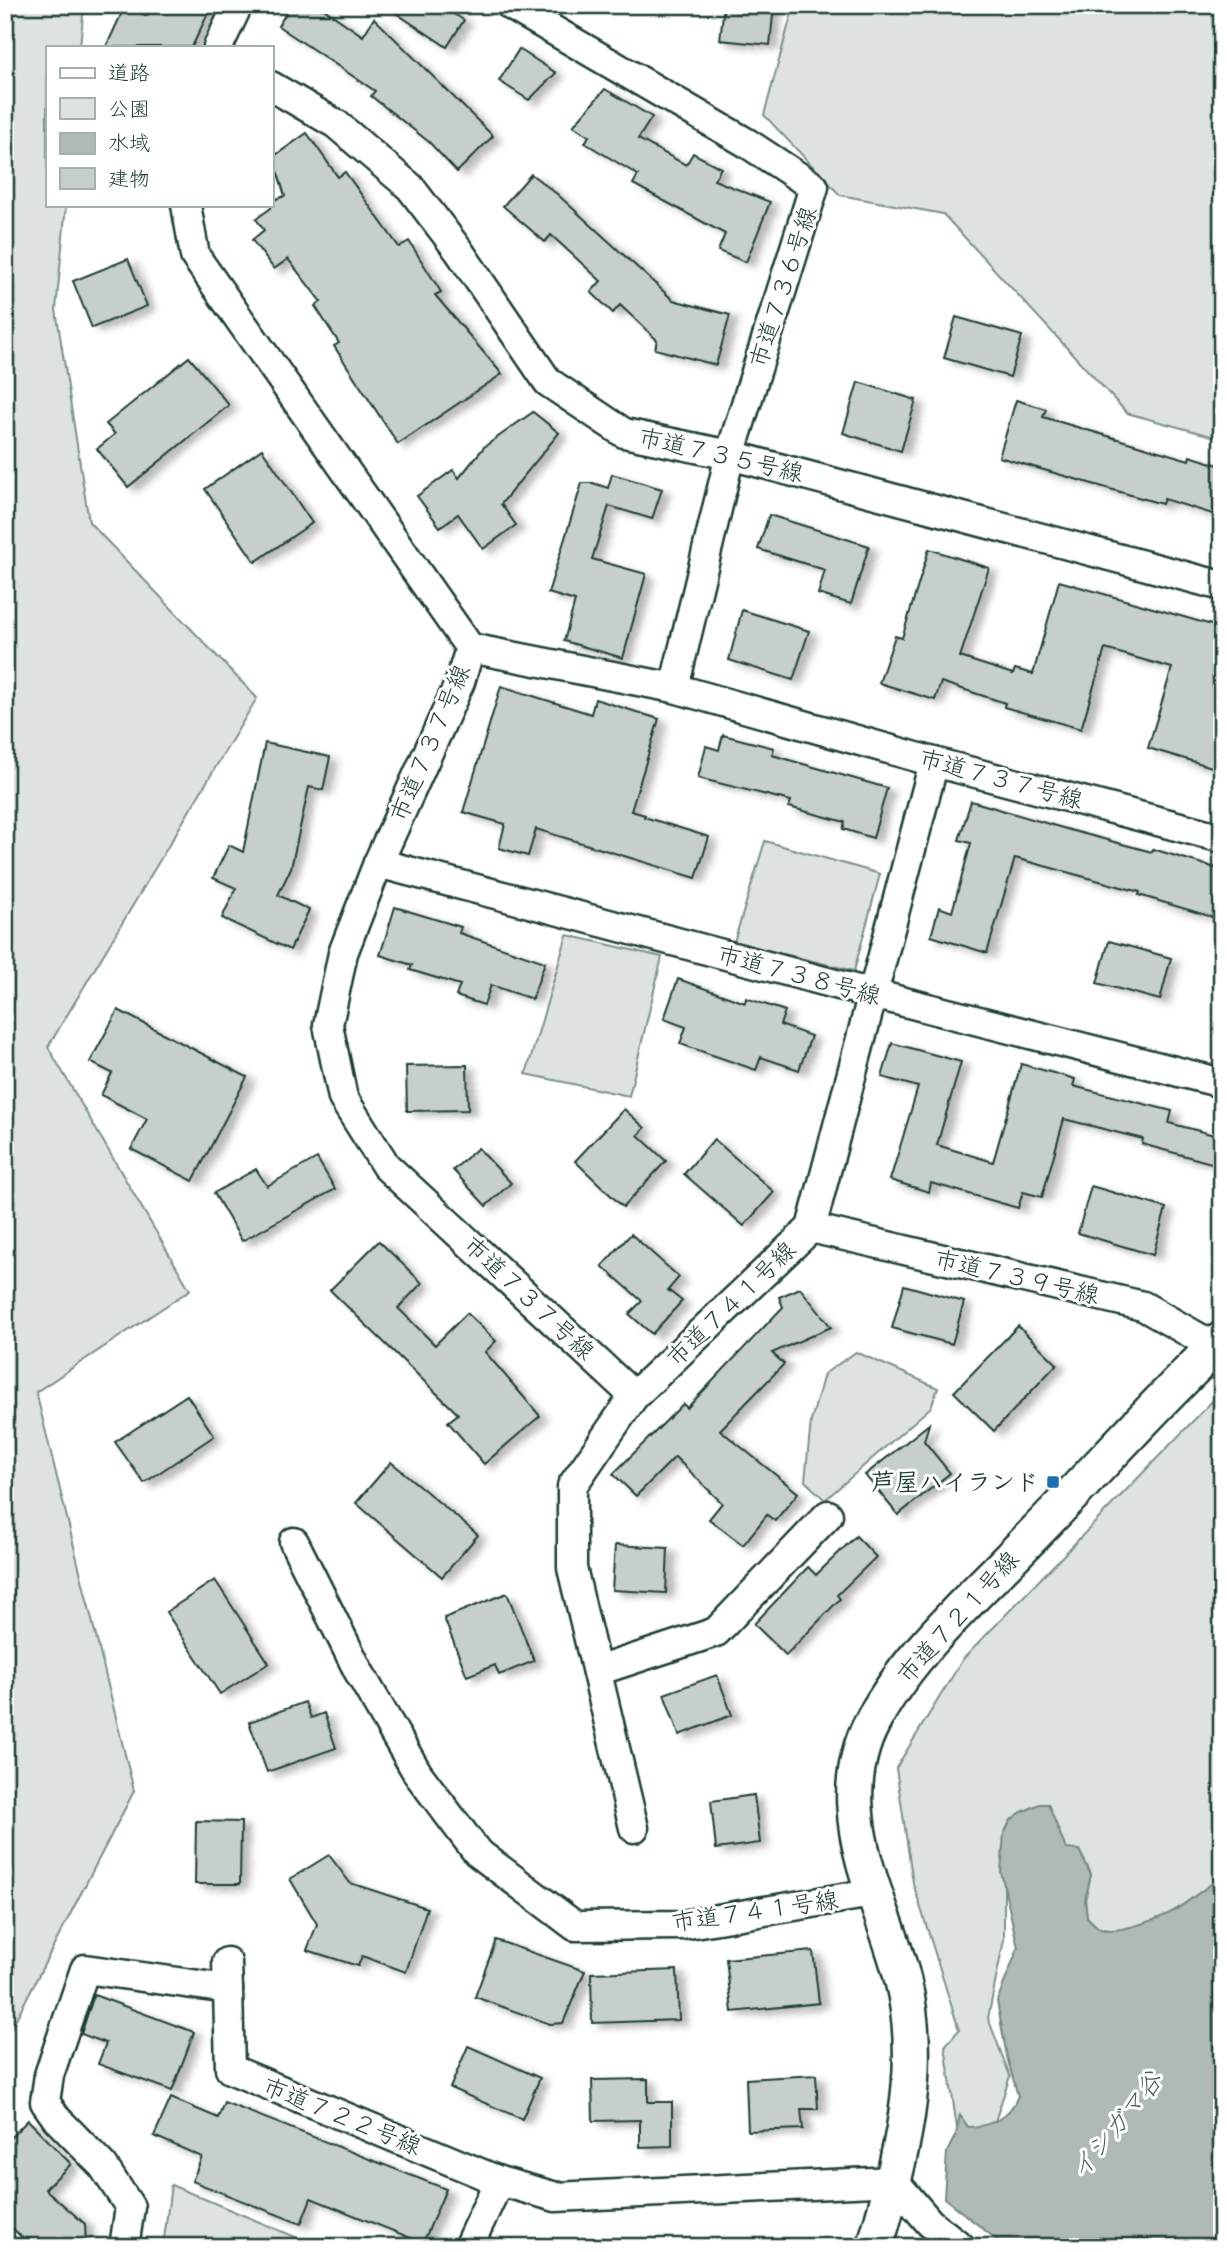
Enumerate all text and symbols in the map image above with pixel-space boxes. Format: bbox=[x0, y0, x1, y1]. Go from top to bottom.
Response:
legend bbox=[46, 46, 273, 206]
text: 道路 bbox=[108, 60, 150, 85]
text: 公園 bbox=[108, 96, 150, 121]
text: 水域 bbox=[108, 130, 150, 155]
text: 建物 bbox=[108, 166, 150, 191]
street label: 市道７３６号線 bbox=[743, 202, 822, 371]
street label: 市道７３５号線 bbox=[636, 421, 806, 488]
street label: 市道７３７号線 bbox=[383, 660, 476, 826]
street label: 市道７３７号線 bbox=[916, 743, 1086, 814]
street label: 市道７３８号線 bbox=[714, 939, 884, 1010]
street label: 市道７３７号線 bbox=[458, 1230, 601, 1366]
street label: 市道７４１号線 bbox=[660, 1235, 801, 1372]
street label: 市道７３９号線 bbox=[932, 1243, 1102, 1310]
place label: 芦屋ハイランド bbox=[871, 1467, 1039, 1496]
marker: 芦屋ハイランド bbox=[1045, 1474, 1061, 1490]
street label: 市道７２１号線 bbox=[891, 1545, 1025, 1689]
street label: 市道７４１号線 bbox=[670, 1884, 840, 1937]
water label: イシガマ谷 bbox=[1063, 2064, 1170, 2185]
street label: 市道７２２号線 bbox=[259, 2071, 426, 2160]

